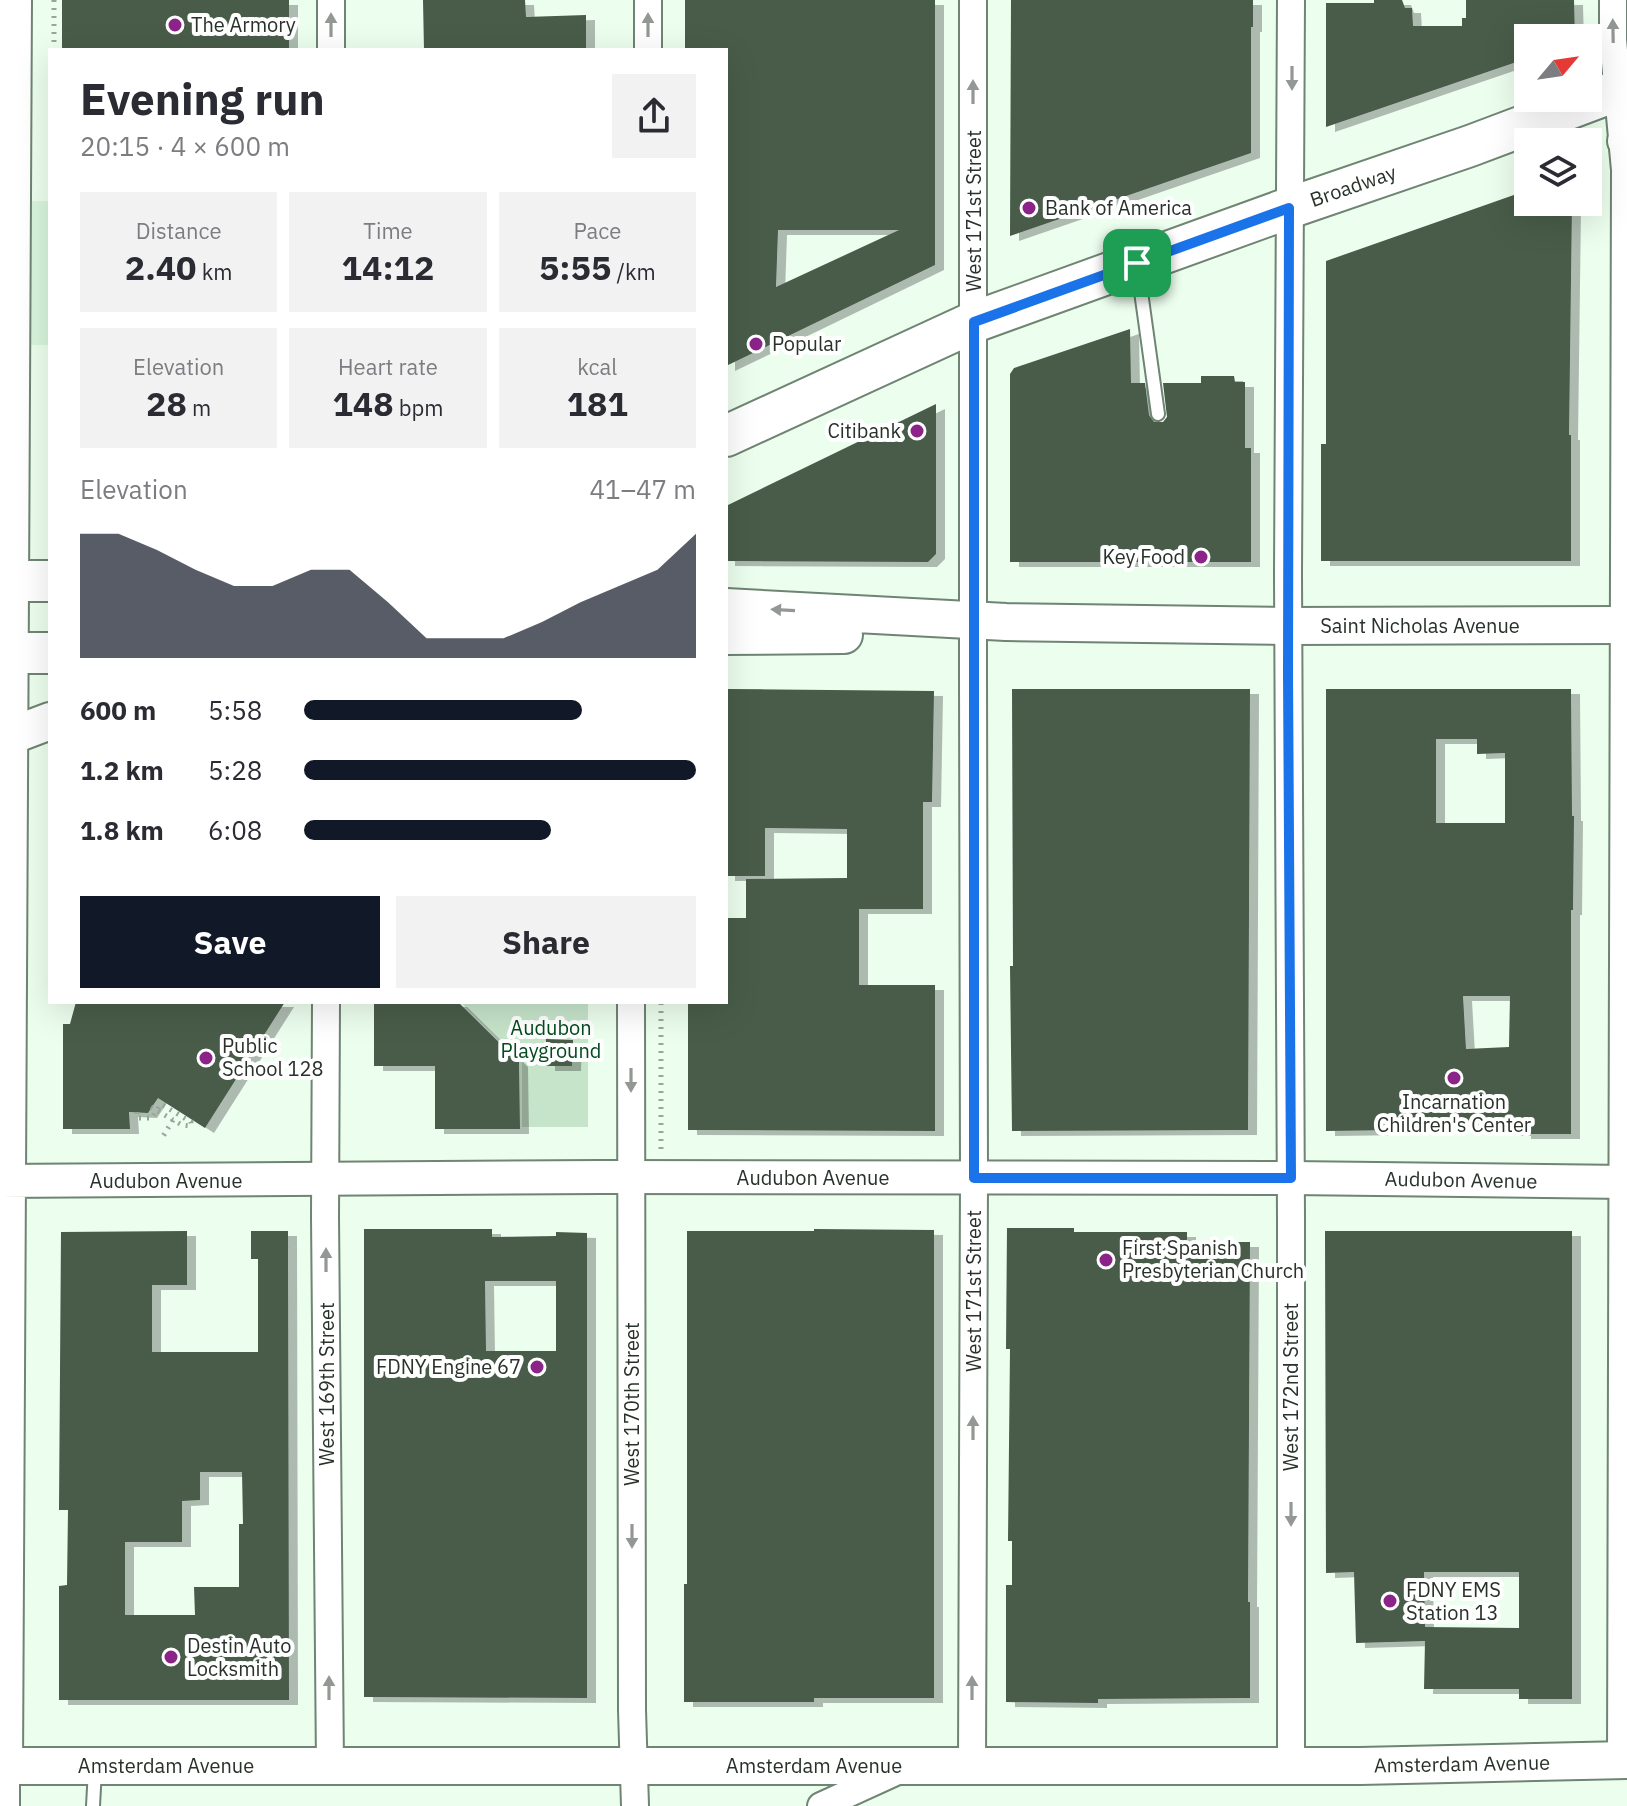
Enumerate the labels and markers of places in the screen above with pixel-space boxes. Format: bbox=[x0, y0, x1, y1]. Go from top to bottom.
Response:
place label: The Armory bbox=[191, 11, 296, 38]
marker: The Armory bbox=[166, 16, 184, 34]
place label: Bank of America bbox=[1045, 194, 1192, 221]
marker: Bank of America bbox=[1020, 199, 1038, 217]
pin bbox=[1103, 229, 1171, 297]
place label: Popular bbox=[772, 330, 841, 357]
marker: Popular bbox=[747, 335, 765, 353]
place label: Citibank bbox=[827, 417, 901, 444]
marker: Citibank bbox=[908, 422, 926, 440]
place label: Key Food bbox=[1103, 543, 1185, 570]
marker: Key Food bbox=[1192, 548, 1210, 566]
place label: Public School 128 bbox=[222, 1032, 324, 1082]
marker: Public School 128 bbox=[197, 1049, 215, 1067]
marker: Incarnation Children's Center bbox=[1445, 1069, 1463, 1087]
place label: Incarnation Children's Center bbox=[1377, 1088, 1531, 1138]
place label: First Spanish Presbyterian Church bbox=[1122, 1234, 1304, 1284]
marker: First Spanish Presbyterian Church bbox=[1097, 1251, 1115, 1269]
place label: FDNY Engine 67 bbox=[376, 1353, 521, 1380]
marker: FDNY Engine 67 bbox=[528, 1358, 546, 1376]
place label: FDNY EMS Station 13 bbox=[1406, 1576, 1501, 1626]
marker: FDNY EMS Station 13 bbox=[1381, 1592, 1399, 1610]
place label: Destin Auto Locksmith bbox=[187, 1632, 291, 1682]
marker: Destin Auto Locksmith bbox=[162, 1648, 180, 1666]

